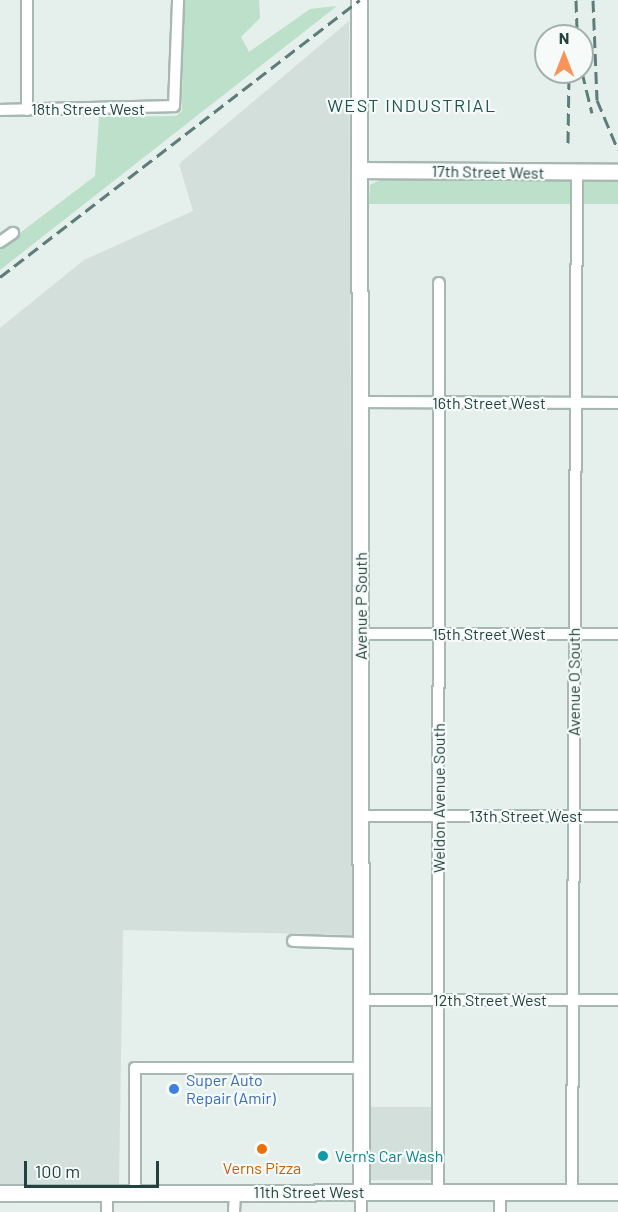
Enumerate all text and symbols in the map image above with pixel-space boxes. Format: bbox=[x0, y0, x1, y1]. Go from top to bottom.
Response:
north arrow bbox=[534, 24, 594, 84]
text: N bbox=[559, 28, 569, 47]
district label: WEST INDUSTRIAL bbox=[327, 94, 497, 116]
street label: 18th Street West bbox=[31, 99, 145, 119]
street label: 17th Street West bbox=[431, 161, 545, 183]
street label: 16th Street West bbox=[432, 393, 546, 413]
street label: Avenue P South bbox=[351, 552, 371, 660]
street label: 15th Street West bbox=[432, 624, 546, 644]
street label: Avenue O South bbox=[564, 628, 584, 736]
street label: Weldon Avenue South bbox=[429, 723, 449, 873]
street label: 13th Street West bbox=[469, 806, 583, 826]
street label: 12th Street West bbox=[433, 990, 547, 1010]
place label: Super Auto Repair (Amir) bbox=[186, 1070, 276, 1108]
marker: Super Auto Repair (Amir) bbox=[167, 1082, 181, 1096]
marker: Verns Pizza bbox=[255, 1142, 269, 1156]
place label: Vern's Car Wash bbox=[335, 1146, 443, 1166]
scale bar bbox=[27, 1149, 162, 1187]
marker: Vern's Car Wash bbox=[316, 1149, 330, 1163]
place label: Verns Pizza bbox=[223, 1158, 301, 1178]
text: 100 m bbox=[35, 1160, 80, 1182]
street label: 11th Street West bbox=[254, 1182, 364, 1202]

